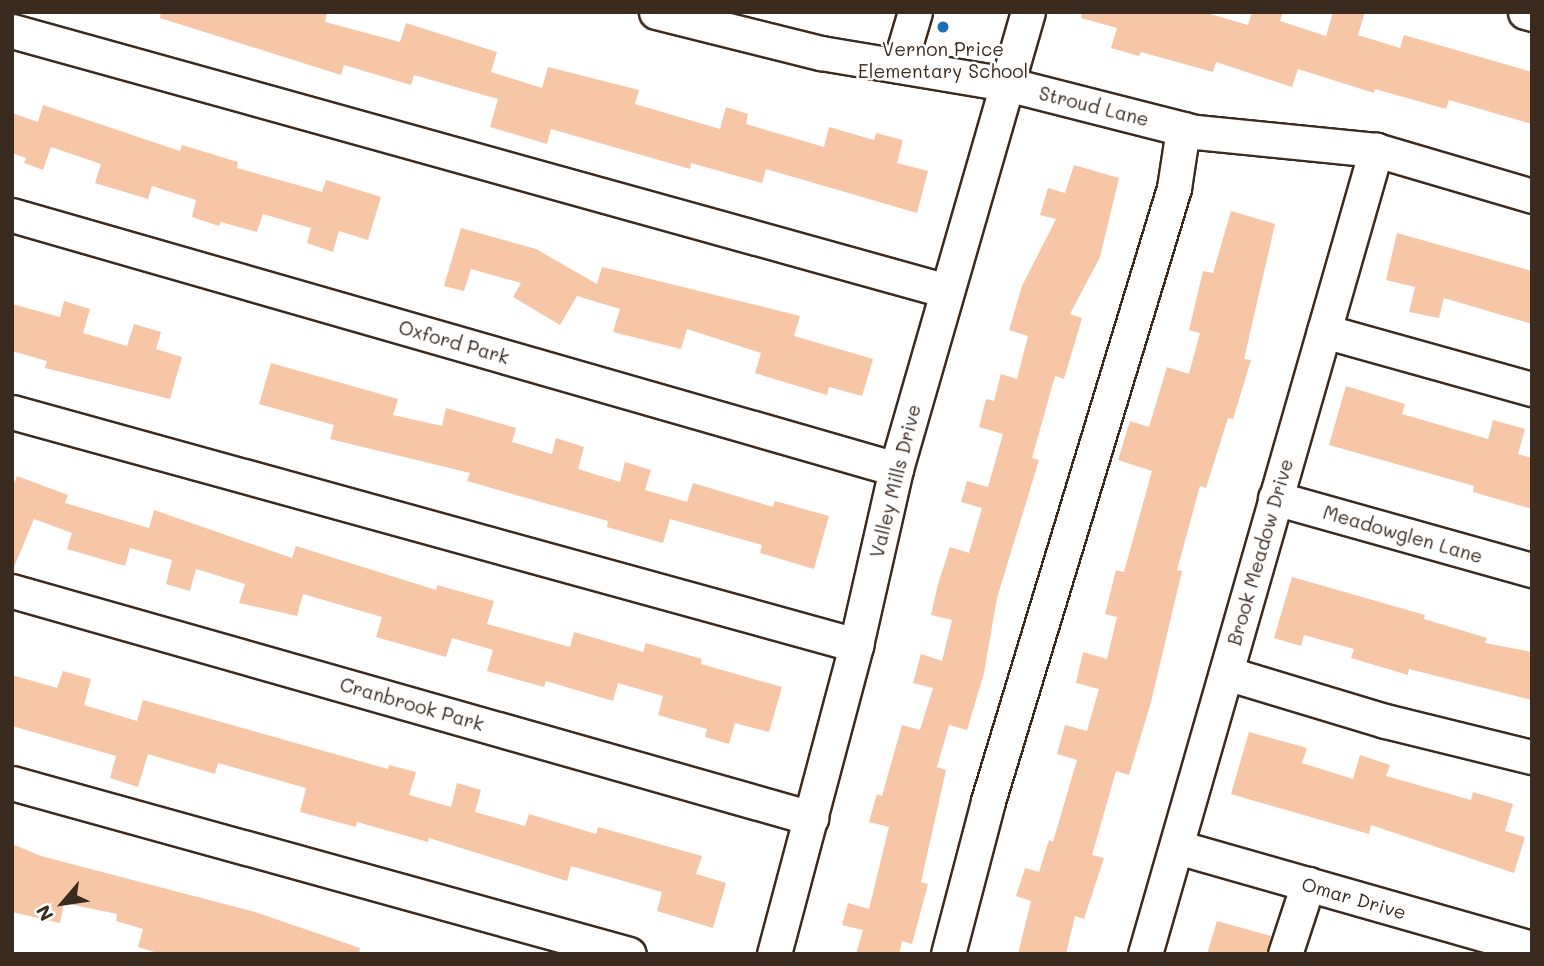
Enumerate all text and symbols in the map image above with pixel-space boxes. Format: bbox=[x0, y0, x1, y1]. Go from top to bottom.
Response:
marker: Vernon Price Elementary School bbox=[935, 19, 951, 35]
place label: Vernon Price Elementary School bbox=[858, 38, 1028, 82]
street label: Stroud Lane bbox=[1037, 81, 1151, 131]
street label: Oxford Park bbox=[396, 315, 512, 369]
street label: Valley Mills Drive bbox=[865, 402, 925, 560]
street label: Brook Meadow Drive bbox=[1222, 456, 1298, 648]
street label: Meadowglen Lane bbox=[1321, 500, 1485, 568]
street label: Cranbrook Park bbox=[337, 673, 487, 735]
north arrow bbox=[28, 868, 98, 938]
street label: Omar Drive bbox=[1299, 872, 1409, 924]
text: N bbox=[30, 901, 59, 926]

